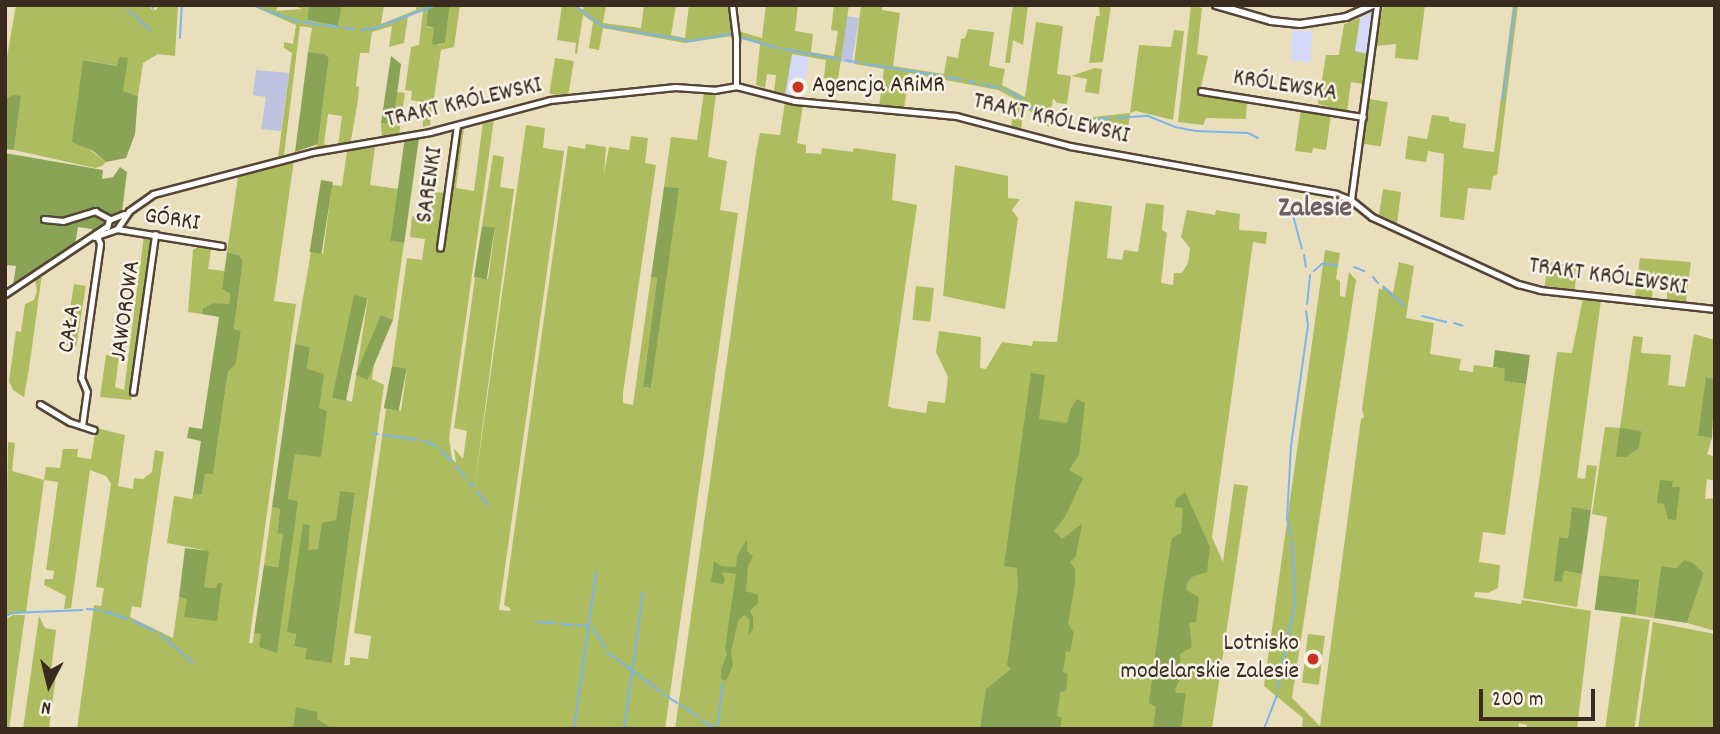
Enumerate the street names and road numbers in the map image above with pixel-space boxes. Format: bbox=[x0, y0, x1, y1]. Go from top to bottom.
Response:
street label: KRÓLEWSKA bbox=[1231, 65, 1339, 109]
street label: TRAKT KRÓLEWSKI bbox=[383, 72, 545, 136]
street label: TRAKT KRÓLEWSKI bbox=[970, 88, 1132, 152]
street label: SARENKI bbox=[411, 145, 451, 225]
street label: GÓRKI bbox=[143, 203, 201, 239]
street label: TRAKT KRÓLEWSKI bbox=[1527, 253, 1689, 303]
street label: JAWOROWA bbox=[106, 259, 148, 363]
street label: CAŁA bbox=[53, 303, 89, 355]

